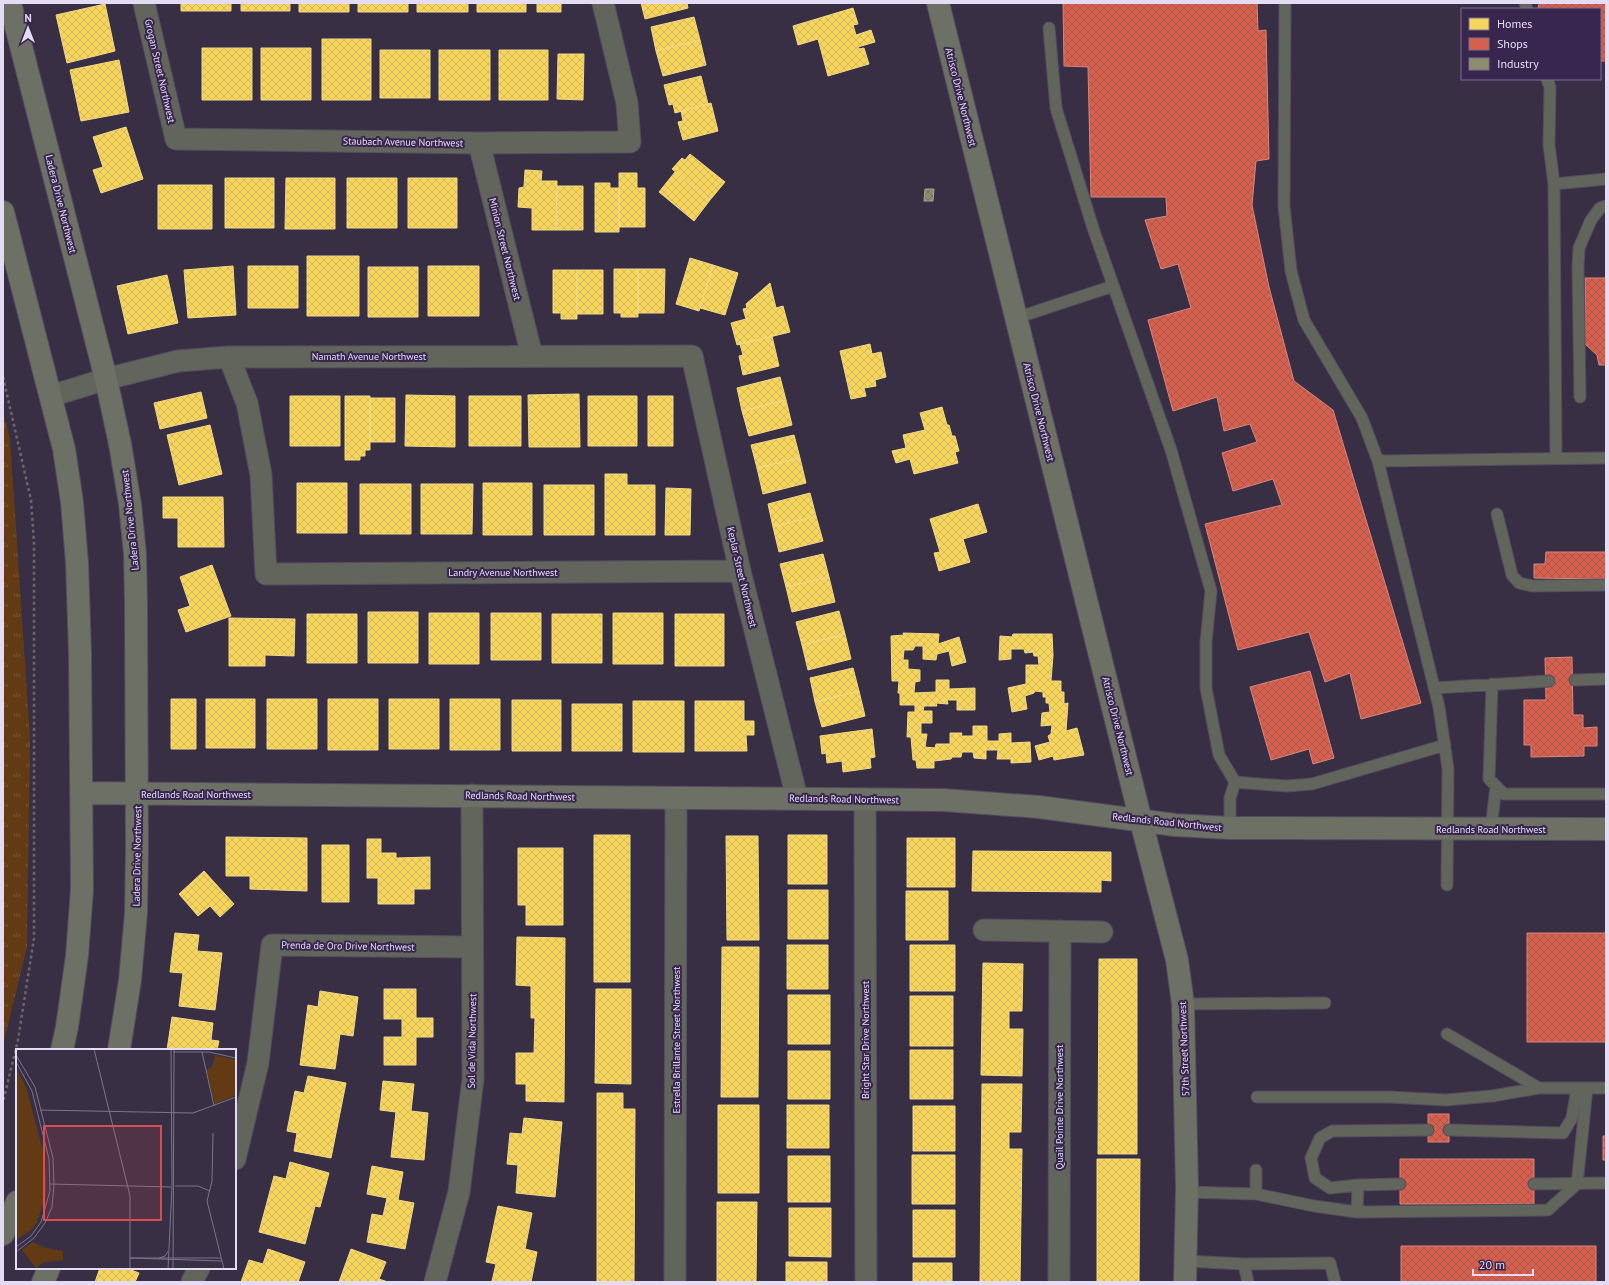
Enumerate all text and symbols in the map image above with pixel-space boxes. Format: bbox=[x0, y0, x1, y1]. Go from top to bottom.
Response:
north arrow bbox=[8, 8, 48, 48]
legend bbox=[1461, 8, 1601, 80]
text: N bbox=[24, 11, 32, 25]
text: Homes bbox=[1497, 16, 1532, 31]
street label: Grogan Street Northwest bbox=[142, 18, 178, 125]
text: Shops bbox=[1497, 36, 1528, 51]
street label: Atrisco Drive Northwest bbox=[942, 46, 980, 148]
text: Industry bbox=[1497, 56, 1539, 71]
street label: Staubach Avenue Northwest bbox=[343, 134, 464, 150]
street label: Ladera Drive Northwest bbox=[42, 153, 80, 255]
street label: Minion Street Northwest bbox=[486, 196, 524, 302]
street label: Namath Avenue Northwest bbox=[312, 350, 427, 363]
street label: Atrisco Drive Northwest bbox=[1020, 361, 1058, 463]
street label: Ladera Drive Northwest bbox=[118, 468, 142, 571]
street label: Keplar Street Northwest bbox=[724, 525, 760, 629]
street label: Landry Avenue Northwest bbox=[448, 566, 558, 579]
street label: Atrisco Drive Northwest bbox=[1099, 675, 1137, 777]
street label: Redlands Road Northwest bbox=[141, 788, 252, 801]
street label: Redlands Road Northwest bbox=[465, 789, 576, 803]
street label: Redlands Road Northwest bbox=[789, 792, 900, 806]
street label: Ladera Drive Northwest bbox=[130, 805, 144, 907]
street label: Redlands Road Northwest bbox=[1112, 810, 1223, 834]
street label: Redlands Road Northwest bbox=[1436, 823, 1547, 836]
street label: Prenda de Oro Drive Northwest bbox=[281, 938, 415, 954]
street label: Estrella Brillante Street Northwest bbox=[670, 966, 683, 1113]
street label: Bright Star Drive Northwest bbox=[859, 980, 872, 1099]
street label: Sol de Vida Northwest bbox=[465, 993, 479, 1089]
street label: 57th Street Northwest bbox=[1176, 1001, 1192, 1097]
street label: Quail Pointe Drive Northwest bbox=[1053, 1044, 1066, 1169]
inset map bbox=[16, 1049, 236, 1269]
scale bar bbox=[1473, 1251, 1533, 1277]
text: 20 m bbox=[1479, 1257, 1505, 1272]

